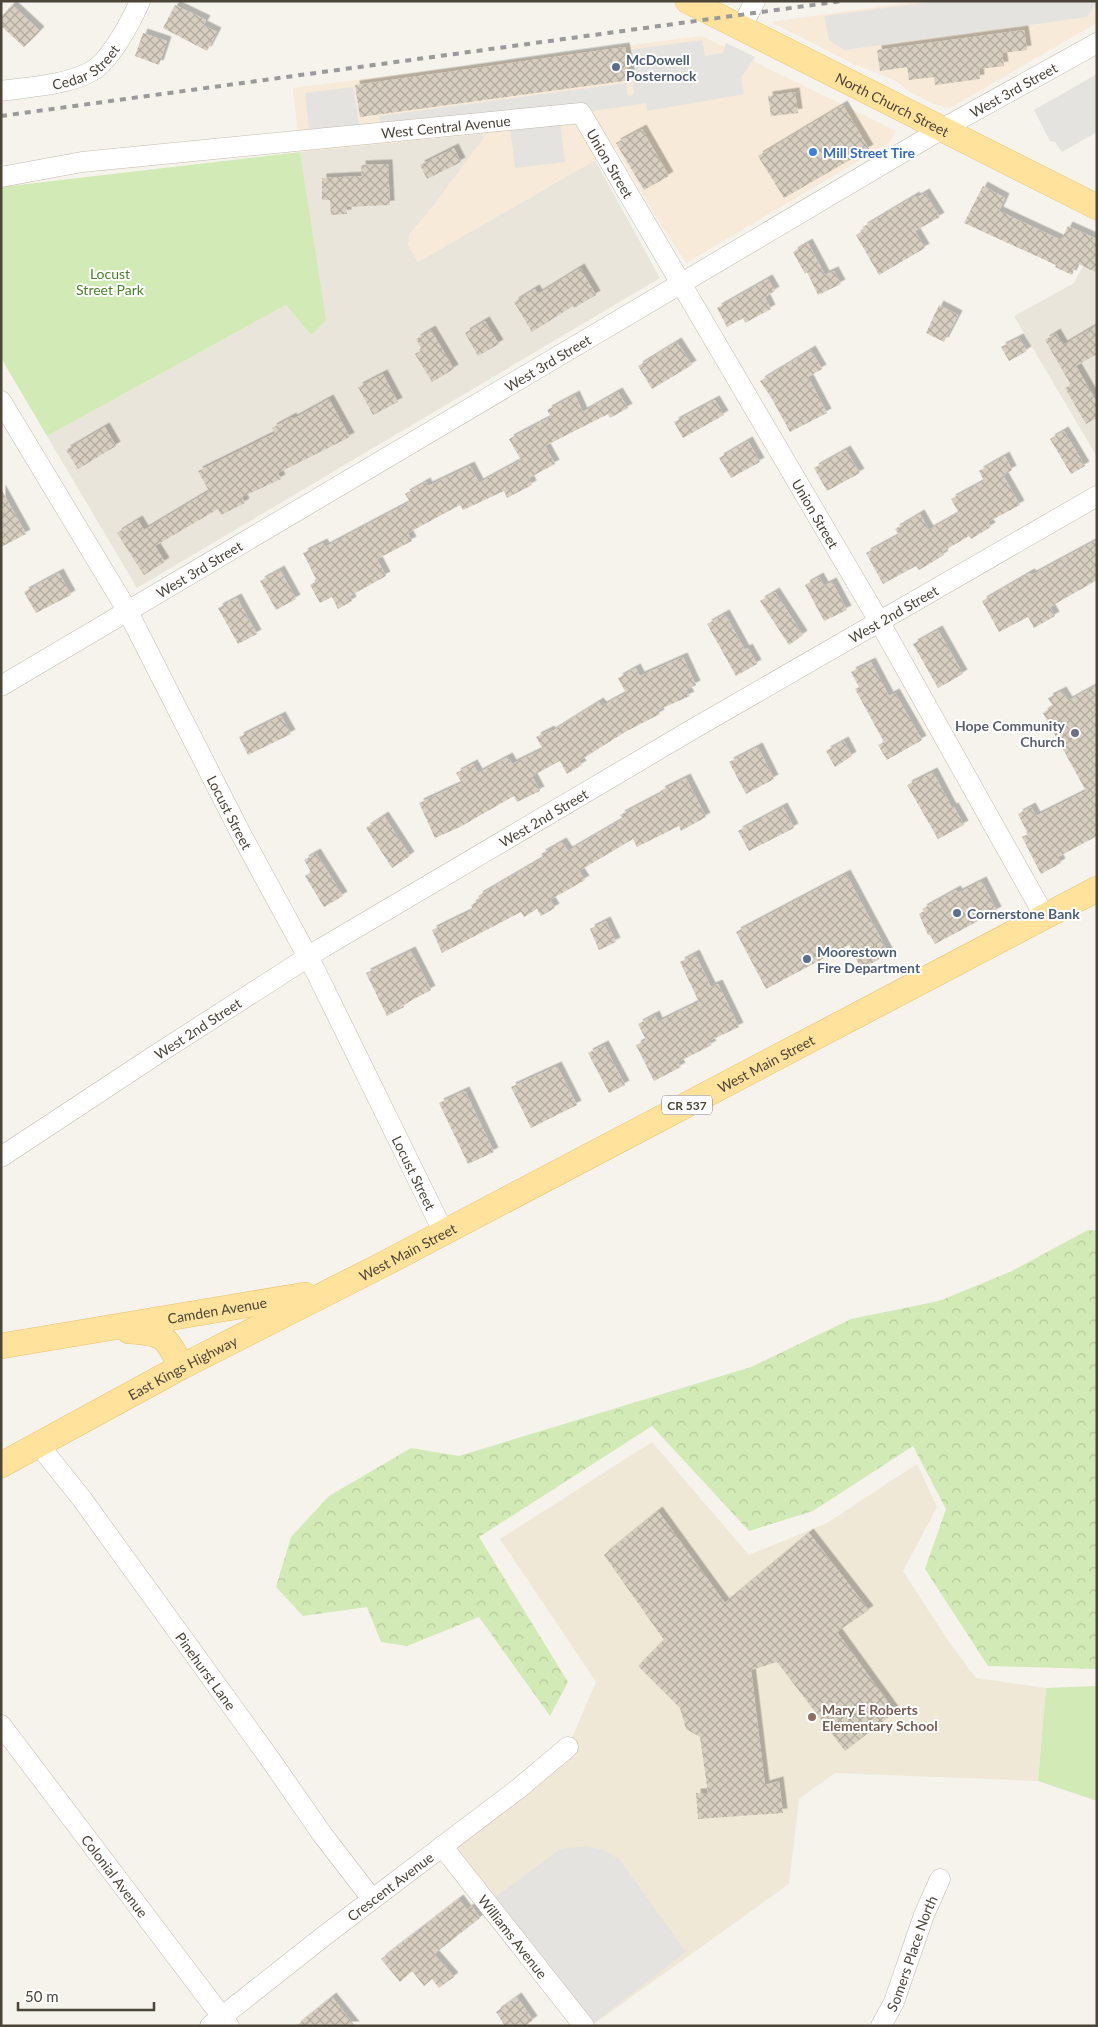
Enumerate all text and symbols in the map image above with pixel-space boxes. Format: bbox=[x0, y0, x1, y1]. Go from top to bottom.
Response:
street label: Cedar Street bbox=[51, 41, 122, 92]
place label: McDowell Posternock bbox=[626, 51, 697, 84]
street label: West 3rd Street bbox=[967, 58, 1060, 120]
marker: McDowell Posternock bbox=[610, 61, 622, 73]
street label: North Church Street bbox=[833, 68, 952, 140]
street label: West Central Avenue bbox=[380, 111, 511, 141]
street label: Union Street bbox=[584, 125, 637, 201]
place label: Mill Street Tire bbox=[823, 144, 916, 161]
marker: Mill Street Tire bbox=[807, 146, 819, 158]
park label: Locust Street Park bbox=[76, 265, 145, 298]
street label: West 3rd Street bbox=[501, 330, 594, 395]
street label: Union Street bbox=[789, 476, 843, 551]
street label: West 3rd Street bbox=[153, 537, 245, 601]
street label: West 2nd Street bbox=[846, 581, 941, 646]
place label: Hope Community Church bbox=[955, 717, 1066, 750]
marker: Hope Community Church bbox=[1069, 727, 1081, 739]
street label: Locust Street bbox=[204, 772, 256, 852]
street label: West 2nd Street bbox=[496, 785, 591, 850]
place label: Cornerstone Bank bbox=[967, 905, 1080, 922]
marker: Cornerstone Bank bbox=[951, 907, 963, 919]
place label: Moorestown Fire Department bbox=[817, 943, 921, 976]
marker: Moorestown Fire Department bbox=[801, 953, 813, 965]
street label: West 2nd Street bbox=[151, 994, 244, 1062]
street label: West Main Street bbox=[714, 1031, 817, 1096]
road number: CR 537 bbox=[662, 1096, 712, 1114]
street label: Locust Street bbox=[389, 1133, 440, 1213]
street label: West Main Street bbox=[356, 1219, 459, 1284]
street label: Camden Avenue bbox=[166, 1293, 268, 1326]
street label: East Kings Highway bbox=[125, 1331, 240, 1403]
street label: Pinehurst Lane bbox=[172, 1629, 240, 1713]
place label: Mary E Roberts Elementary School bbox=[822, 1701, 938, 1734]
marker: Mary E Roberts Elementary School bbox=[806, 1711, 818, 1723]
street label: Colonial Avenue bbox=[78, 1831, 152, 1920]
street label: Crescent Avenue bbox=[343, 1848, 436, 1924]
street label: Williams Avenue bbox=[475, 1891, 551, 1982]
street label: Somers Place North bbox=[882, 1893, 940, 2014]
scale bar bbox=[18, 1980, 154, 2012]
text: 50 m bbox=[25, 1987, 59, 2005]

